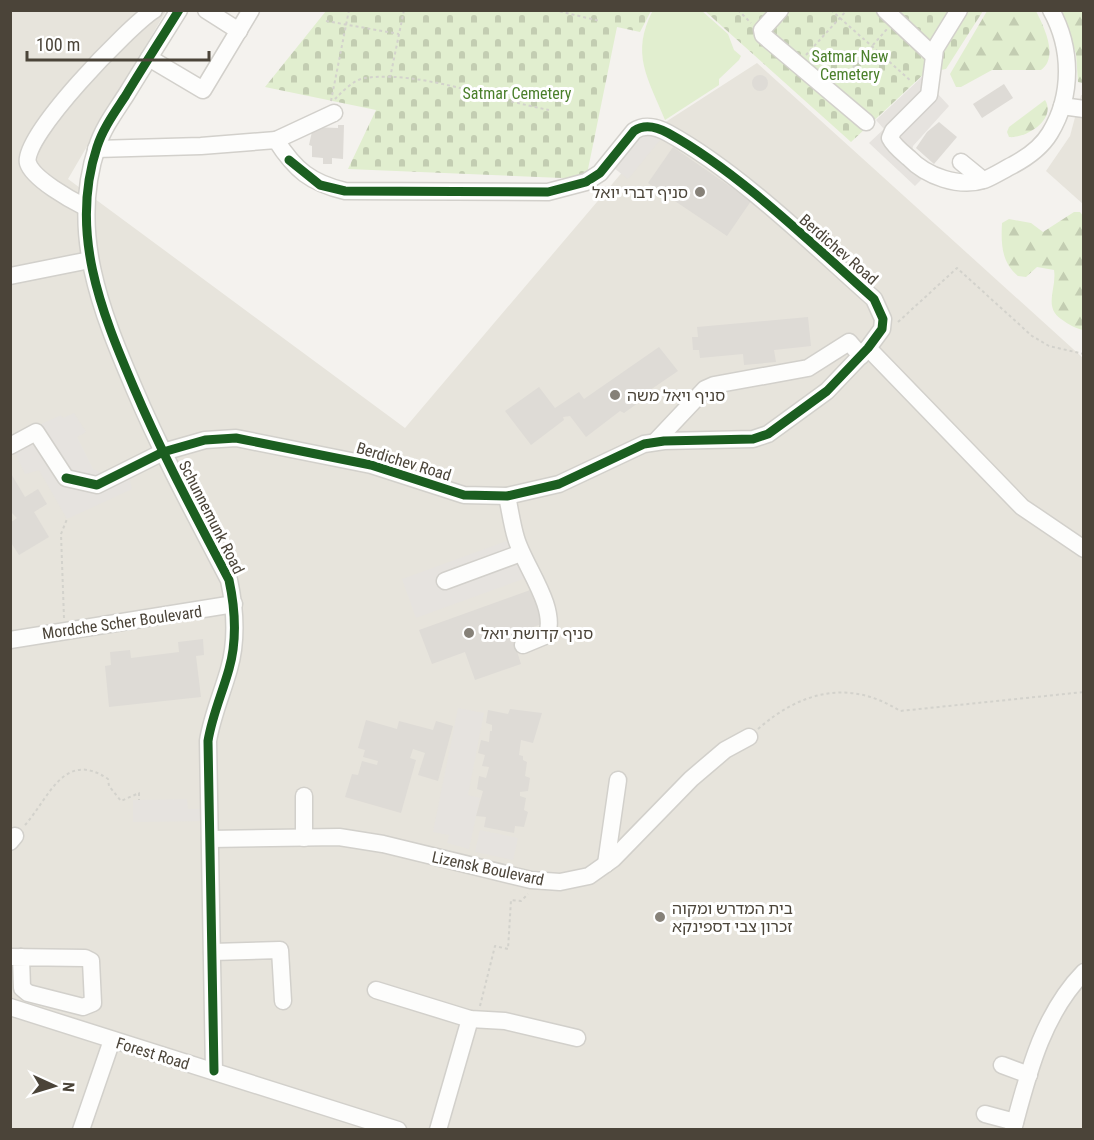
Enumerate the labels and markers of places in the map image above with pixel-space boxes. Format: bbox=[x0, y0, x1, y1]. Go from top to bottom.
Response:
place label: סניף דברי יואל bbox=[592, 183, 688, 202]
marker: סניף דברי יואל bbox=[693, 185, 707, 199]
place label: סניף ויאל משה bbox=[627, 386, 725, 405]
marker: סניף ויאל משה bbox=[608, 388, 622, 402]
place label: סניף קדושת יואל bbox=[481, 624, 593, 643]
marker: סניף קדושת יואל bbox=[462, 626, 476, 640]
place label: בית המדרש ומקוה זכרון צבי דספינקא bbox=[672, 899, 793, 936]
marker: בית המדרש ומקוה זכרון צבי דספינקא bbox=[653, 910, 667, 924]

